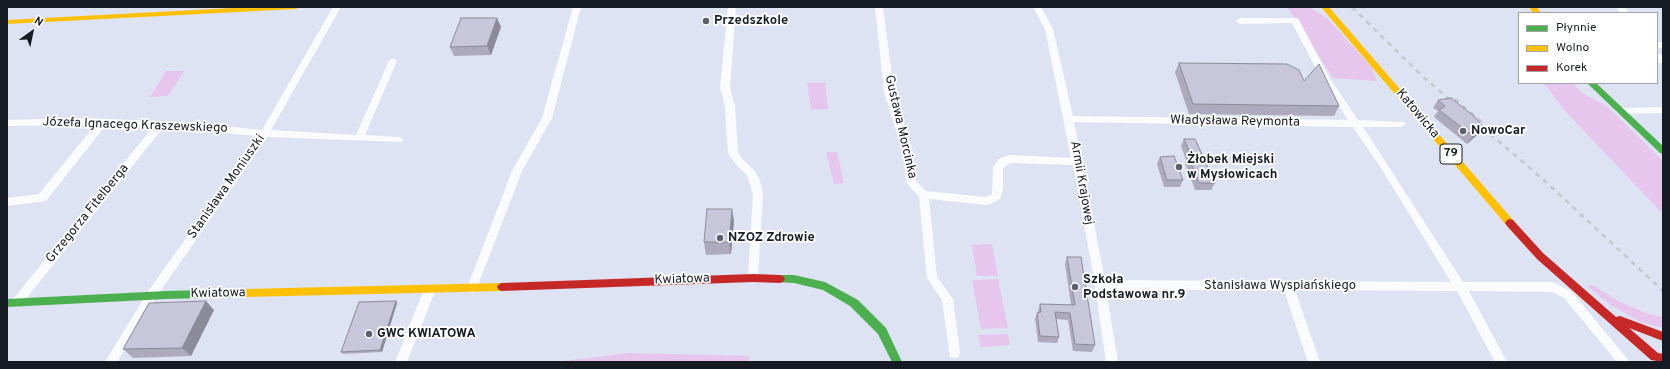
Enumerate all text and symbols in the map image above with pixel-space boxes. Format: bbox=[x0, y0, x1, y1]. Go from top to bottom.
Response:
north arrow bbox=[12, 12, 52, 52]
legend bbox=[1518, 12, 1658, 84]
place label: Przedszkole bbox=[714, 13, 788, 29]
text: N bbox=[31, 14, 46, 30]
marker: Przedszkole bbox=[701, 16, 711, 26]
text: Płynnie bbox=[1556, 20, 1596, 36]
text: Wolno bbox=[1556, 40, 1589, 56]
text: Korek bbox=[1556, 60, 1587, 76]
street label: Gustawa Morcinka bbox=[881, 74, 919, 180]
street label: Katowicka bbox=[1392, 86, 1442, 142]
street label: Władysława Reymonta bbox=[1170, 113, 1300, 131]
street label: Józefa Ignacego Kraszewskiego bbox=[42, 115, 228, 137]
place label: NowoCar bbox=[1471, 123, 1525, 139]
marker: NowoCar bbox=[1458, 126, 1468, 136]
street label: Stanisława Moniuszki bbox=[185, 132, 269, 242]
street label: Armii Krajowej bbox=[1066, 140, 1096, 226]
road number: 79 bbox=[1440, 144, 1462, 164]
place label: Żłobek Miejski w Mysłowicach bbox=[1187, 152, 1277, 183]
street label: Grzegorza Fitelberga bbox=[43, 161, 133, 267]
marker: Żłobek Miejski w Mysłowicach bbox=[1174, 162, 1184, 172]
place label: NZOZ Zdrowie bbox=[728, 230, 815, 246]
marker: NZOZ Zdrowie bbox=[715, 233, 725, 243]
street label: Kwiatowa bbox=[654, 271, 710, 289]
place label: Szkoła Podstawowa nr.9 bbox=[1083, 272, 1185, 303]
street label: Stanisława Wyspiańskiego bbox=[1204, 278, 1356, 294]
marker: Szkoła Podstawowa nr.9 bbox=[1070, 282, 1080, 292]
street label: Kwiatowa bbox=[190, 286, 246, 302]
place label: GWC KWIATOWA bbox=[377, 326, 476, 342]
marker: GWC KWIATOWA bbox=[364, 329, 374, 339]

